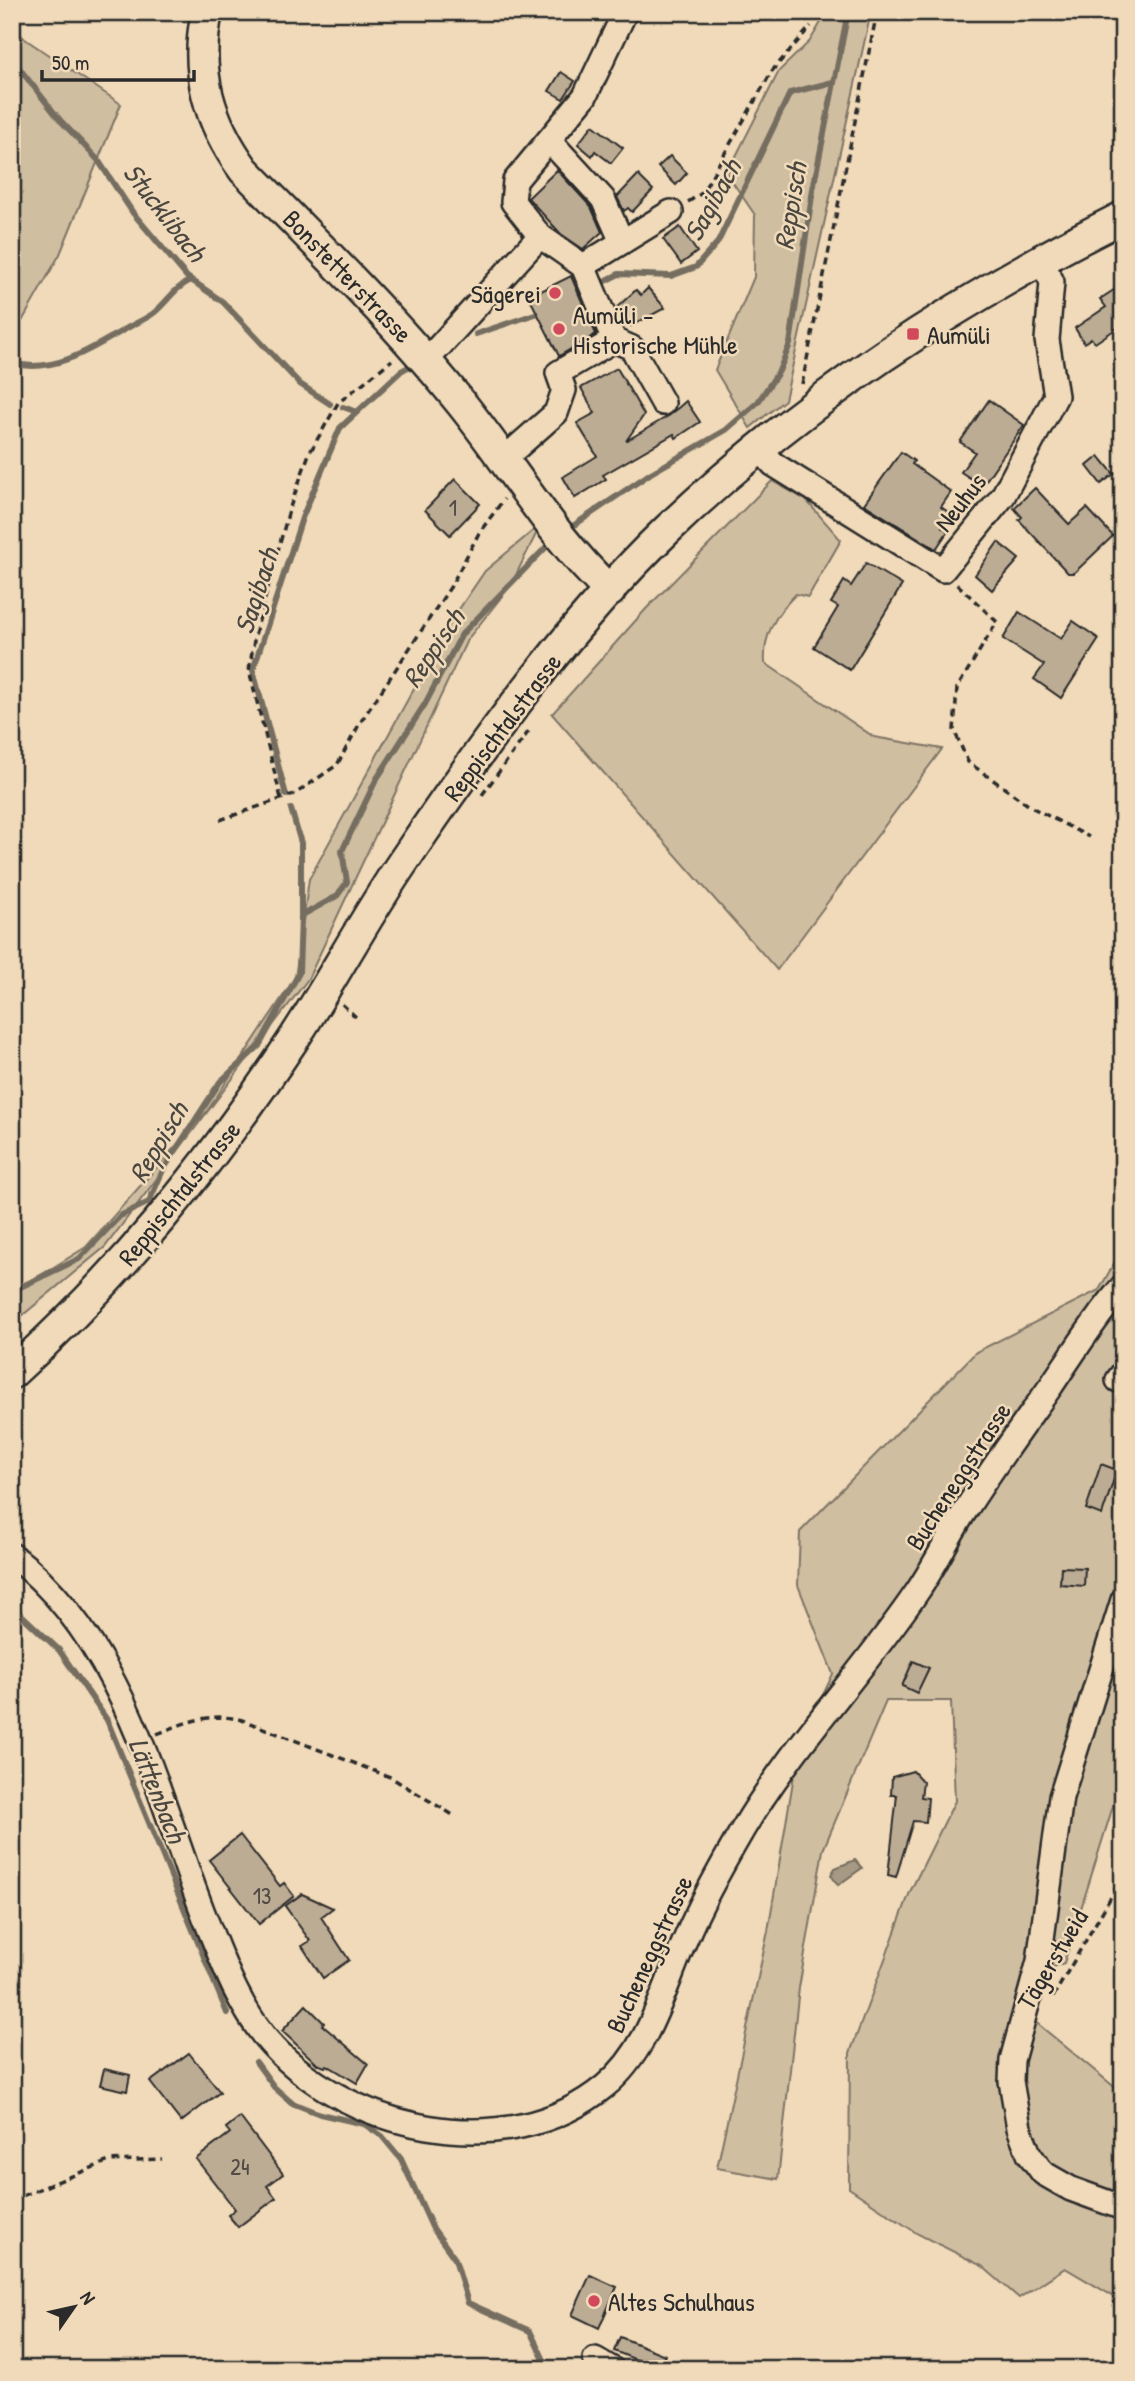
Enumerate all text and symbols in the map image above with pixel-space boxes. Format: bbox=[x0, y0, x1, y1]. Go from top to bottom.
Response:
scale bar bbox=[42, 38, 194, 82]
text: 50 m bbox=[52, 48, 89, 77]
water label: Sagibach bbox=[674, 150, 751, 248]
water label: Stucklibach bbox=[115, 155, 217, 271]
water label: Reppisch bbox=[764, 158, 816, 252]
street label: Bonstetterstrasse bbox=[276, 202, 420, 350]
place label: Sägerei bbox=[471, 276, 541, 311]
marker: Sägerei bbox=[547, 285, 563, 301]
place label: Aumüli - Historische Mühle bbox=[573, 297, 738, 362]
place label: Aumüli bbox=[927, 317, 991, 352]
marker: Aumüli - Historische Mühle bbox=[551, 321, 567, 337]
marker: Aumüli bbox=[905, 326, 921, 342]
street label: Neuhus bbox=[926, 465, 994, 539]
house number: 1 bbox=[449, 492, 457, 523]
water label: Sagibach bbox=[224, 541, 288, 639]
water label: Reppisch bbox=[393, 599, 474, 695]
street label: Reppischtalstrasse bbox=[435, 646, 569, 808]
water label: Reppisch bbox=[119, 1093, 198, 1189]
street label: Reppischtalstrasse bbox=[110, 1113, 248, 1273]
street label: Bucheneggstrasse bbox=[897, 1395, 1019, 1557]
water label: Lättenbach bbox=[120, 1732, 197, 1850]
street label: Bucheneggstrasse bbox=[597, 1870, 701, 2038]
house number: 13 bbox=[253, 1880, 271, 1911]
street label: Tägerstweid bbox=[1008, 1902, 1096, 2016]
house number: 24 bbox=[230, 2151, 250, 2182]
north arrow bbox=[38, 2272, 108, 2342]
place label: Altes Schulhaus bbox=[608, 2284, 755, 2319]
text: N bbox=[74, 2286, 102, 2309]
marker: Altes Schulhaus bbox=[586, 2293, 602, 2309]

